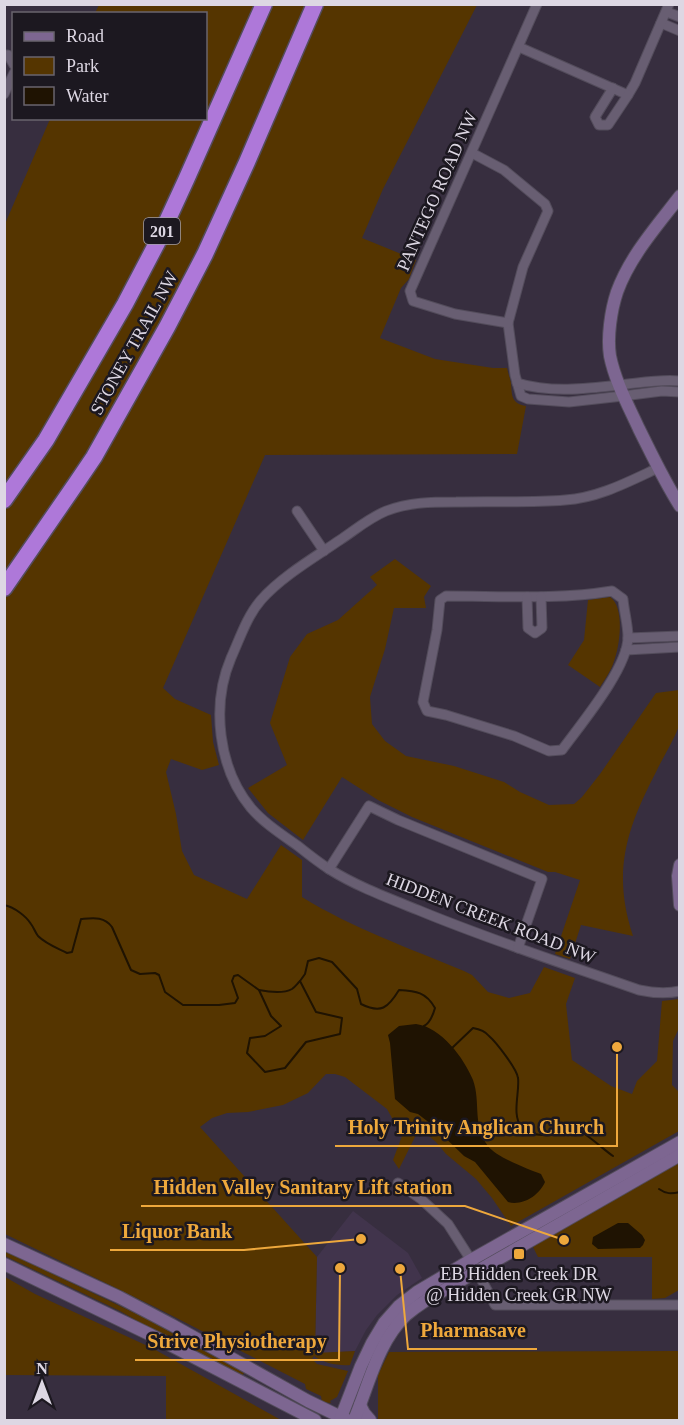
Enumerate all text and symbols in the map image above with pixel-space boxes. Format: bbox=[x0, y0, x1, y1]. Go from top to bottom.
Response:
legend bbox=[12, 12, 207, 120]
text: Road bbox=[66, 26, 104, 46]
text: Park bbox=[66, 56, 99, 76]
text: Water bbox=[66, 86, 109, 106]
street label: PANTEGO ROAD NW bbox=[393, 108, 481, 274]
road number: 201 bbox=[144, 218, 180, 244]
street label: STONEY TRAIL NW bbox=[86, 268, 182, 418]
street label: HIDDEN CREEK ROAD NW bbox=[384, 869, 598, 967]
callout: Holy Trinity Anglican Church bbox=[335, 1108, 617, 1146]
text: Holy Trinity Anglican Church bbox=[348, 1116, 604, 1139]
callout: Hidden Valley Sanitary Lift station bbox=[141, 1168, 465, 1206]
text: Hidden Valley Sanitary Lift station bbox=[154, 1176, 452, 1199]
callout: Liquor Bank bbox=[110, 1212, 244, 1250]
text: Liquor Bank bbox=[122, 1220, 233, 1243]
marker: EB Hidden Creek DR @ Hidden Creek GR NW bbox=[512, 1247, 526, 1261]
place label: EB Hidden Creek DR @ Hidden Creek GR NW bbox=[426, 1264, 612, 1305]
callout: Pharmasave bbox=[408, 1311, 537, 1349]
text: Pharmasave bbox=[420, 1319, 526, 1341]
callout: Strive Physiotherapy bbox=[135, 1322, 339, 1360]
text: Strive Physiotherapy bbox=[147, 1330, 327, 1353]
north arrow bbox=[12, 1353, 72, 1413]
text: N bbox=[36, 1360, 48, 1377]

